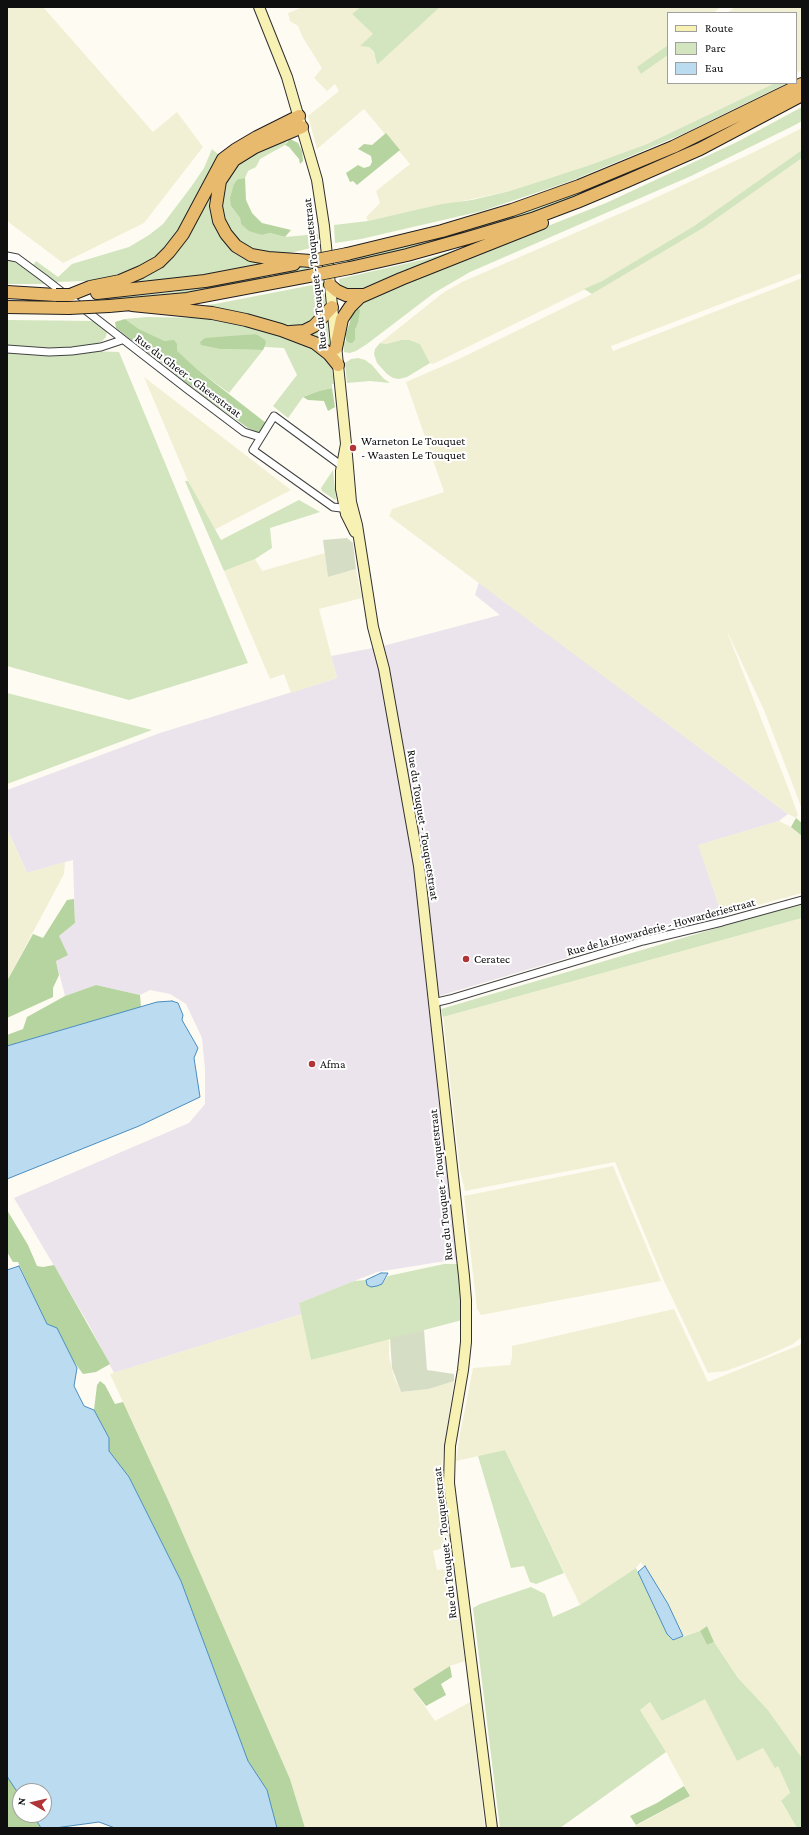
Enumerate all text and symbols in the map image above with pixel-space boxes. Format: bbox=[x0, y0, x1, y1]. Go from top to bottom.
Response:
legend bbox=[667, 12, 797, 84]
text: Route bbox=[705, 21, 733, 35]
text: Parc bbox=[705, 41, 725, 55]
text: Eau bbox=[705, 61, 723, 75]
street label: Rue du Touquet - Touquetstraat bbox=[300, 198, 330, 350]
street label: Rue du Gheer - Gheerstraat bbox=[132, 331, 244, 421]
place label: Warneton Le Touquet - Waasten Le Touquet bbox=[361, 434, 465, 462]
marker: Warneton Le Touquet - Waasten Le Touquet bbox=[348, 443, 358, 453]
street label: Rue du Touquet - Touquetstraat bbox=[404, 749, 442, 901]
street label: Rue de la Howarderie - Howarderiestraat bbox=[565, 895, 757, 959]
place label: Ceratec bbox=[474, 952, 510, 966]
marker: Ceratec bbox=[461, 954, 471, 964]
place label: Afma bbox=[320, 1057, 346, 1071]
marker: Afma bbox=[307, 1059, 317, 1069]
street label: Rue du Touquet - Touquetstraat bbox=[426, 1109, 456, 1261]
street label: Rue du Touquet - Touquetstraat bbox=[430, 1467, 460, 1619]
north arrow bbox=[12, 1783, 52, 1823]
text: N bbox=[15, 1797, 28, 1806]

